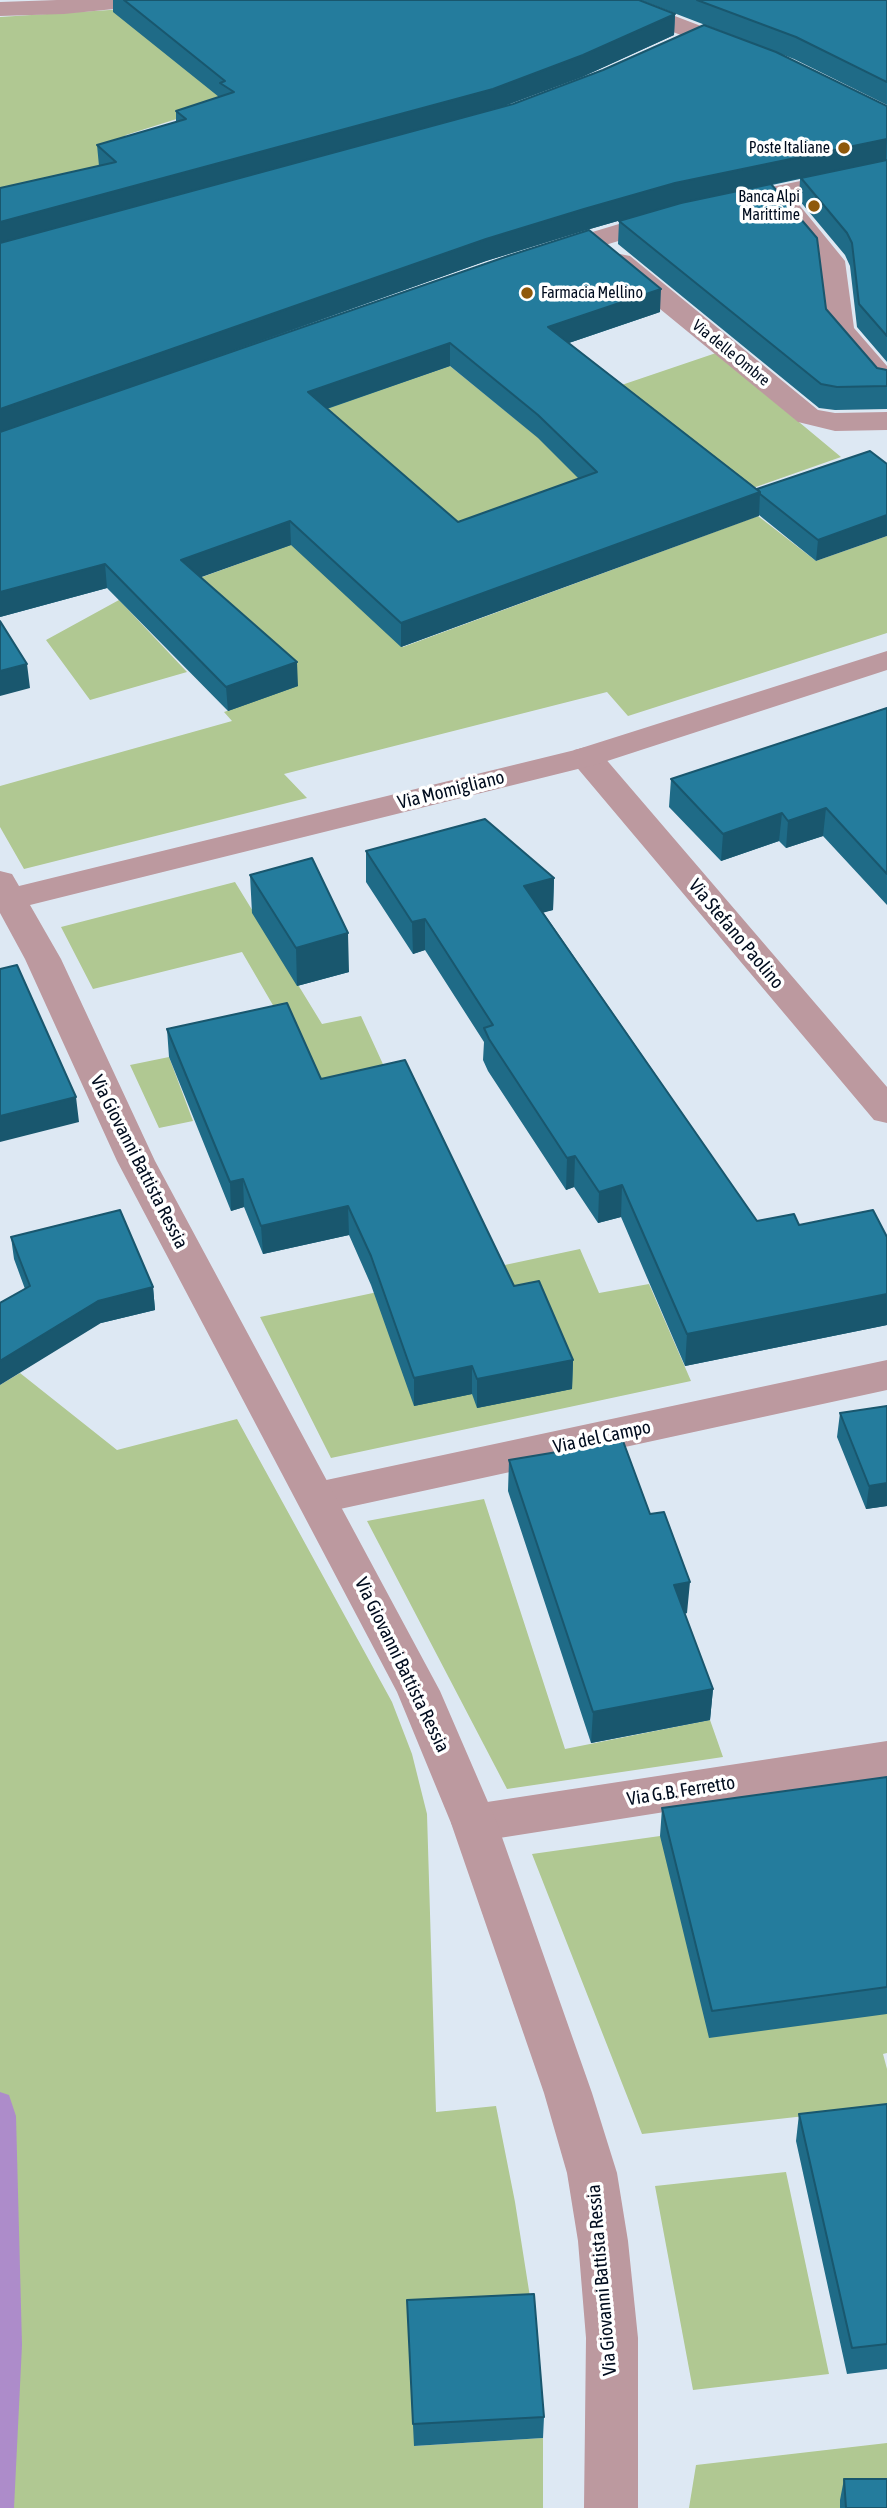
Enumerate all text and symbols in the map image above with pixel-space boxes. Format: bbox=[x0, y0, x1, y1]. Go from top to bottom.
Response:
place label: Poste Italiane bbox=[749, 138, 830, 158]
marker: Poste Italiane bbox=[836, 140, 852, 156]
place label: Banca Alpi Marittime bbox=[738, 187, 800, 225]
marker: Banca Alpi Marittime bbox=[806, 198, 822, 214]
place label: Farmacia Mellino bbox=[541, 283, 643, 303]
marker: Farmacia Mellino bbox=[519, 285, 535, 301]
street label: Via delle Ombre bbox=[688, 316, 774, 390]
street label: Via Momigliano bbox=[395, 766, 507, 814]
street label: Via Stefano Paolino bbox=[684, 875, 788, 993]
street label: Via Giovanni Battista Ressia bbox=[85, 1071, 193, 1253]
street label: Via del Campo bbox=[551, 1416, 653, 1458]
street label: Via Giovanni Battista Ressia bbox=[350, 1574, 454, 1756]
street label: Via G.B. Ferretto bbox=[625, 1771, 737, 1811]
street label: Via Giovanni Battista Ressia bbox=[582, 2184, 622, 2376]

